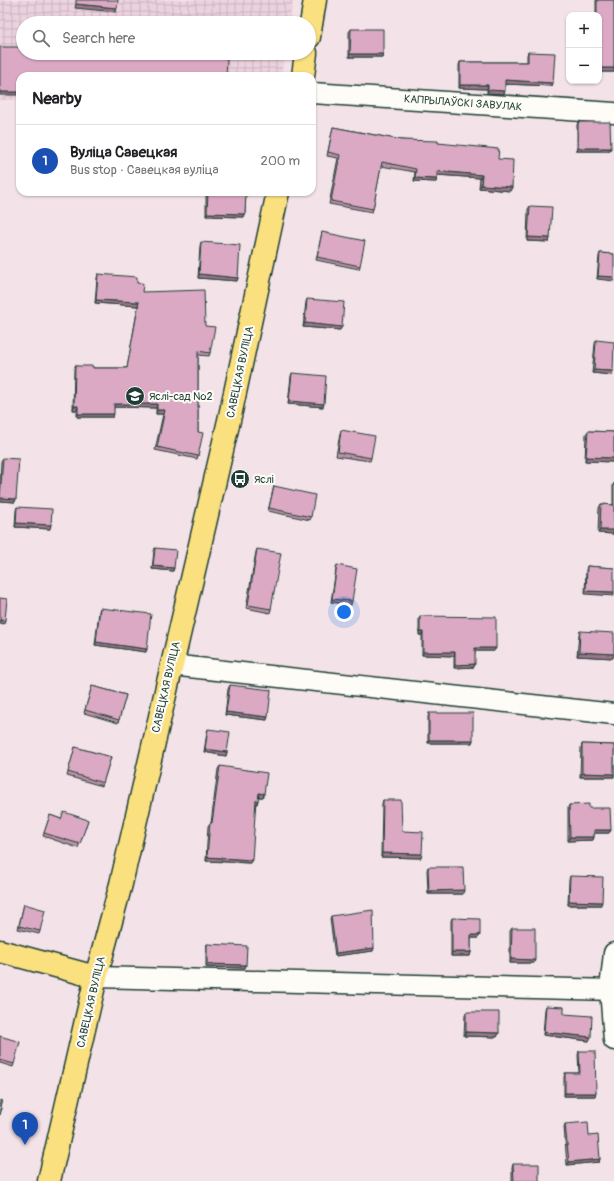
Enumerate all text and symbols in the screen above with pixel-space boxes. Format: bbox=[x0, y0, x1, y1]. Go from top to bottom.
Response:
map controls bbox=[566, 12, 602, 84]
button: + bbox=[566, 12, 602, 48]
search box bbox=[16, 16, 316, 60]
icon: search bbox=[30, 27, 52, 49]
text: Search here bbox=[62, 29, 135, 48]
button: − bbox=[566, 48, 602, 84]
text: Nearby bbox=[32, 88, 81, 109]
street label: КАПРЫЛАЎСКІ ЗАВУЛАК bbox=[403, 92, 523, 114]
text: Вуліца Савецкая bbox=[70, 143, 177, 162]
text: 1 bbox=[42, 153, 48, 169]
text: 200 m bbox=[261, 153, 300, 169]
text: Bus stop · Савецкая вуліца bbox=[70, 162, 219, 178]
street label: САВЕЦКАЯ ВУЛІЦА bbox=[224, 325, 256, 419]
school or university icon: Яслі-сад №2 bbox=[124, 385, 146, 407]
place label: Яслі-сад №2 bbox=[149, 390, 213, 403]
bus stop icon: Яслі bbox=[229, 468, 251, 490]
place label: Яслі bbox=[254, 473, 274, 486]
your location bbox=[334, 602, 354, 622]
street label: САВЕЦКАЯ ВУЛІЦА bbox=[149, 640, 183, 734]
street label: САВЕЦКАЯ ВУЛІЦА bbox=[74, 955, 108, 1049]
pin: 1 bbox=[12, 1112, 38, 1145]

